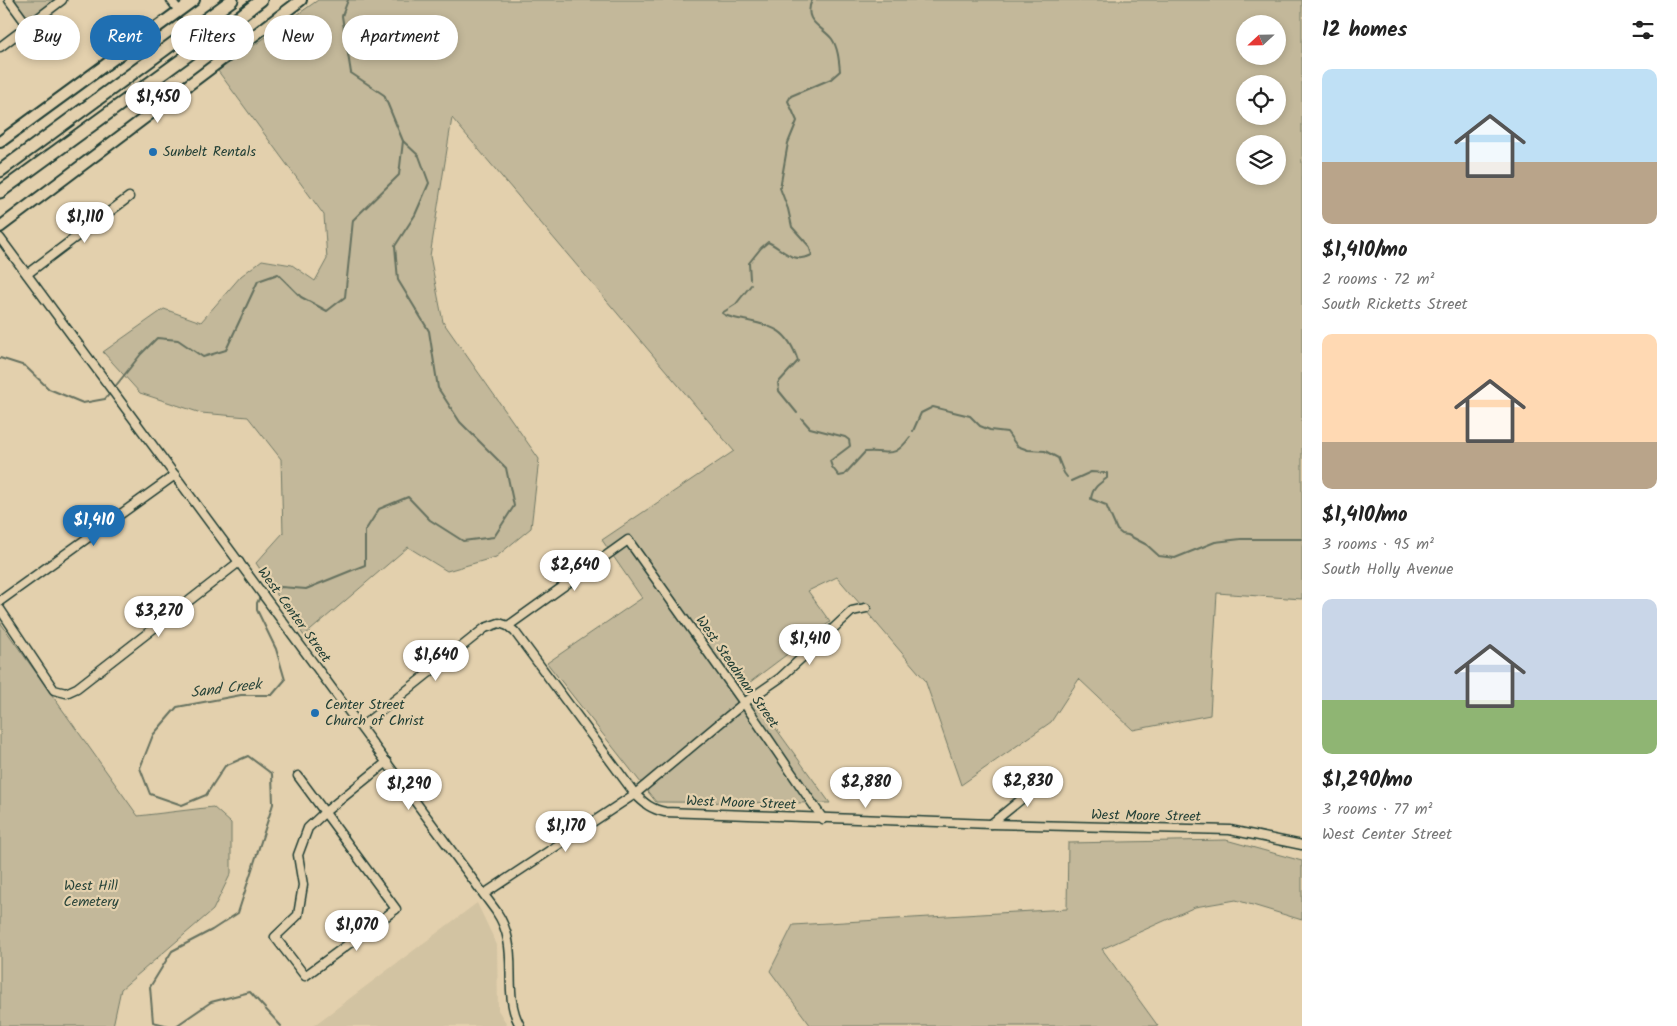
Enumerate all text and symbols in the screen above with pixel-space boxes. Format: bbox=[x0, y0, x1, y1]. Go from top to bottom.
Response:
text: 12 homes bbox=[1322, 14, 1407, 47]
chip: Buy bbox=[15, 15, 80, 60]
chip: Rent bbox=[90, 15, 161, 60]
chip: Filters bbox=[171, 15, 254, 60]
chip: New bbox=[264, 15, 332, 60]
chip: Apartment bbox=[342, 15, 458, 60]
north arrow bbox=[1236, 15, 1286, 65]
map controls bbox=[1236, 15, 1286, 185]
icon: filters bbox=[1629, 16, 1657, 44]
button: locate bbox=[1236, 75, 1286, 125]
pin: $1,450 bbox=[117, 82, 199, 124]
text: $1,450 bbox=[136, 85, 180, 110]
icon: home bbox=[1445, 101, 1535, 191]
button: layers bbox=[1236, 135, 1286, 185]
place label: Sunbelt Rentals bbox=[163, 141, 256, 163]
marker: Sunbelt Rentals bbox=[147, 146, 159, 158]
pin: $1,110 bbox=[44, 202, 126, 244]
text: $1,110 bbox=[67, 205, 103, 230]
text: $1,410/mo bbox=[1322, 234, 1408, 267]
text: 2 rooms · 72 m² bbox=[1322, 267, 1434, 292]
text: South Ricketts Street bbox=[1322, 292, 1468, 317]
icon: home bbox=[1445, 366, 1535, 456]
text: $1,410/mo bbox=[1322, 499, 1408, 532]
pin: $1,410 bbox=[53, 504, 135, 547]
text: $1,410 bbox=[74, 508, 114, 533]
text: 3 rooms · 95 m² bbox=[1322, 532, 1434, 557]
pin: $2,640 bbox=[534, 550, 616, 592]
text: $2,640 bbox=[551, 553, 599, 578]
text: South Holly Avenue bbox=[1322, 557, 1453, 582]
street label: West Center Street bbox=[252, 562, 337, 668]
pin: $3,270 bbox=[118, 596, 200, 638]
text: $3,270 bbox=[135, 599, 183, 624]
street label: West Steadman Street bbox=[690, 611, 785, 733]
pin: $1,410 bbox=[769, 624, 851, 666]
text: $1,410 bbox=[790, 627, 830, 652]
icon: home bbox=[1445, 631, 1535, 721]
pin: $1,640 bbox=[395, 640, 477, 682]
text: $1,640 bbox=[414, 643, 458, 668]
water label: Sand Creek bbox=[189, 673, 265, 705]
place label: Center Street Church of Christ bbox=[325, 694, 425, 732]
marker: Center Street Church of Christ bbox=[309, 707, 321, 719]
text: $1,290/mo bbox=[1322, 764, 1413, 797]
pin: $2,880 bbox=[825, 766, 907, 809]
pin: $2,830 bbox=[987, 766, 1069, 808]
pin: $1,290 bbox=[368, 768, 450, 811]
text: $2,830 bbox=[1003, 769, 1053, 794]
text: $2,880 bbox=[841, 770, 891, 795]
text: $1,290 bbox=[387, 772, 431, 797]
street label: West Moore Street bbox=[686, 790, 797, 816]
text: 3 rooms · 77 m² bbox=[1322, 797, 1432, 822]
street label: West Moore Street bbox=[1091, 804, 1202, 828]
pin: $1,170 bbox=[525, 810, 607, 853]
text: $1,170 bbox=[546, 814, 586, 839]
text: West Center Street bbox=[1322, 822, 1452, 847]
park label: West Hill Cemetery bbox=[63, 875, 119, 913]
pin: $1,070 bbox=[316, 910, 398, 952]
text: $1,070 bbox=[336, 913, 378, 938]

